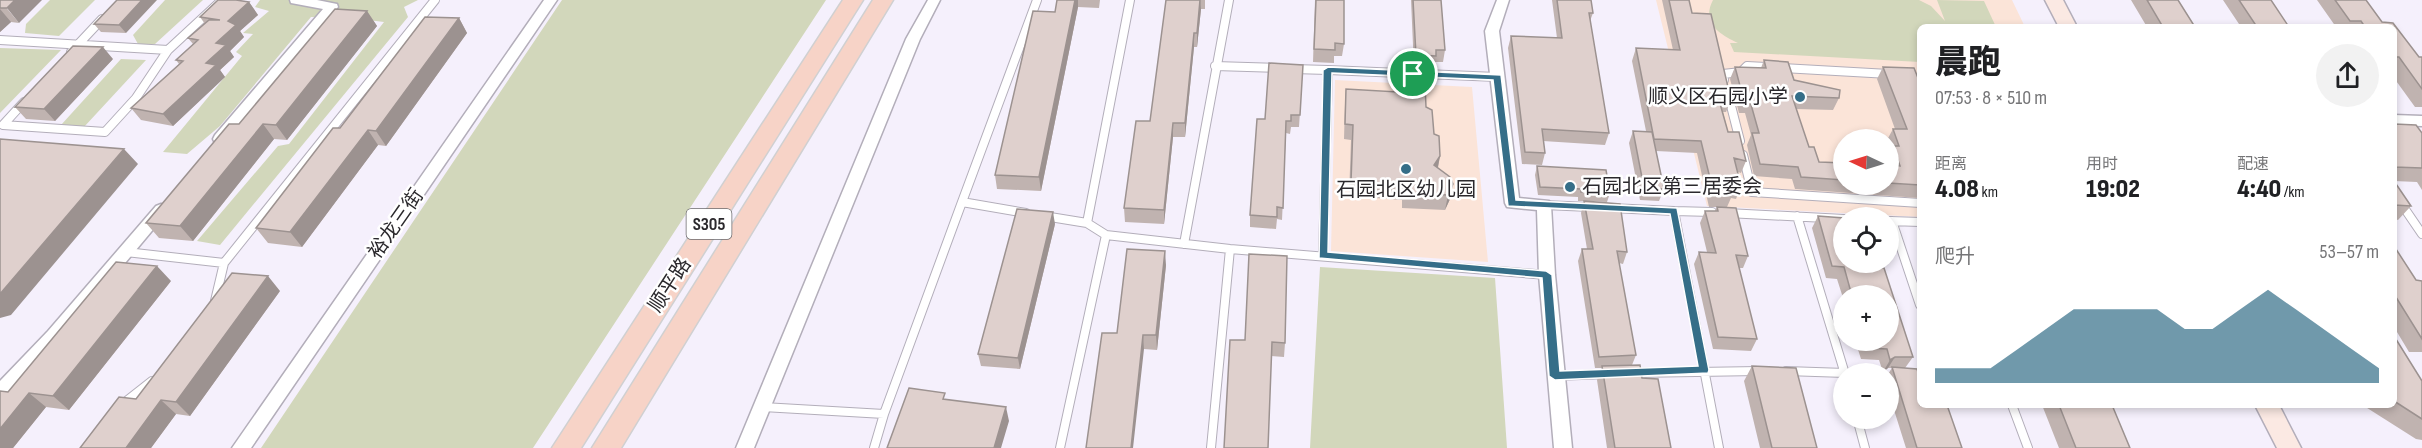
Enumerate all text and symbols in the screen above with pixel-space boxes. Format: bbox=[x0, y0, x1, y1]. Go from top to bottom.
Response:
text: 晨跑 bbox=[1935, 43, 2001, 83]
button: share bbox=[2316, 44, 2379, 107]
pin bbox=[1387, 48, 1438, 99]
icon: arrive bbox=[1396, 57, 1429, 90]
place label: 顺义区石园小学 bbox=[1648, 85, 1788, 109]
text: 07:53 · 8 × 510 m bbox=[1935, 86, 2047, 110]
marker: 顺义区石园小学 bbox=[1793, 90, 1807, 104]
north arrow bbox=[1833, 129, 1899, 195]
map controls bbox=[1833, 129, 1899, 429]
text: 距离 bbox=[1935, 155, 1967, 174]
text: 用时 bbox=[2086, 155, 2118, 174]
text: 配速 bbox=[2237, 155, 2269, 174]
marker: 石园北区幼儿园 bbox=[1399, 162, 1413, 176]
text: 4.08 bbox=[1935, 174, 1979, 205]
text: 19:02 bbox=[2086, 174, 2140, 205]
text: 4:40 bbox=[2237, 174, 2281, 205]
place label: 石园北区第三居委会 bbox=[1582, 175, 1762, 199]
place label: 石园北区幼儿园 bbox=[1336, 178, 1476, 202]
marker: 石园北区第三居委会 bbox=[1563, 180, 1577, 194]
text: km bbox=[1979, 183, 1998, 202]
text: /km bbox=[2281, 183, 2305, 202]
street label: 裕龙三街 bbox=[363, 184, 429, 264]
button: locate bbox=[1833, 207, 1899, 273]
road number: S305 bbox=[686, 209, 732, 239]
text: 53–57 m bbox=[2320, 240, 2379, 264]
text: 爬升 bbox=[1935, 245, 1975, 269]
street label: 顺平路 bbox=[644, 253, 696, 317]
button: + bbox=[1833, 285, 1899, 351]
button: − bbox=[1833, 363, 1899, 429]

